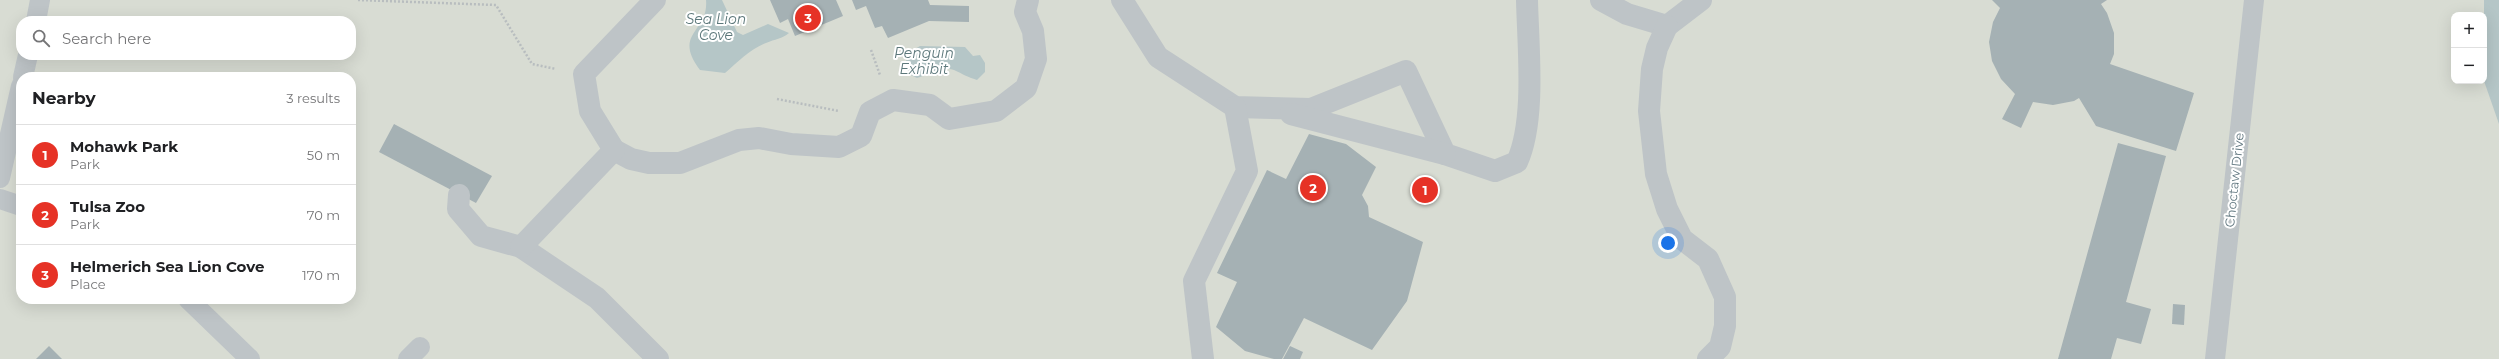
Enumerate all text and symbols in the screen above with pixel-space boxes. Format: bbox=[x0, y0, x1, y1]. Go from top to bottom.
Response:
pin: 3 bbox=[795, 3, 821, 33]
water label: Sea Lion Cove bbox=[686, 10, 746, 44]
map controls bbox=[2451, 12, 2487, 84]
button: + bbox=[2451, 12, 2487, 48]
search box bbox=[16, 16, 356, 60]
icon: search bbox=[30, 27, 52, 49]
text: Search here bbox=[62, 29, 151, 48]
water label: Penguin Exhibit bbox=[894, 44, 954, 78]
button: − bbox=[2451, 48, 2487, 84]
text: Nearby bbox=[32, 88, 96, 108]
text: 3 results bbox=[286, 90, 340, 106]
street label: Choctaw Drive bbox=[2221, 132, 2247, 228]
text: Mohawk Park bbox=[70, 137, 178, 156]
text: 1 bbox=[42, 147, 48, 163]
text: 50 m bbox=[307, 147, 340, 163]
text: Park bbox=[70, 156, 100, 172]
pin: 2 bbox=[1300, 173, 1326, 203]
pin: 1 bbox=[1412, 175, 1438, 205]
text: Tulsa Zoo bbox=[70, 197, 145, 216]
text: 2 bbox=[41, 207, 49, 223]
text: 70 m bbox=[307, 207, 340, 223]
text: Park bbox=[70, 216, 100, 232]
your location bbox=[1658, 233, 1678, 253]
text: Helmerich Sea Lion Cove bbox=[70, 257, 264, 276]
text: 3 bbox=[41, 267, 49, 283]
text: 170 m bbox=[302, 267, 340, 283]
text: Place bbox=[70, 276, 106, 292]

